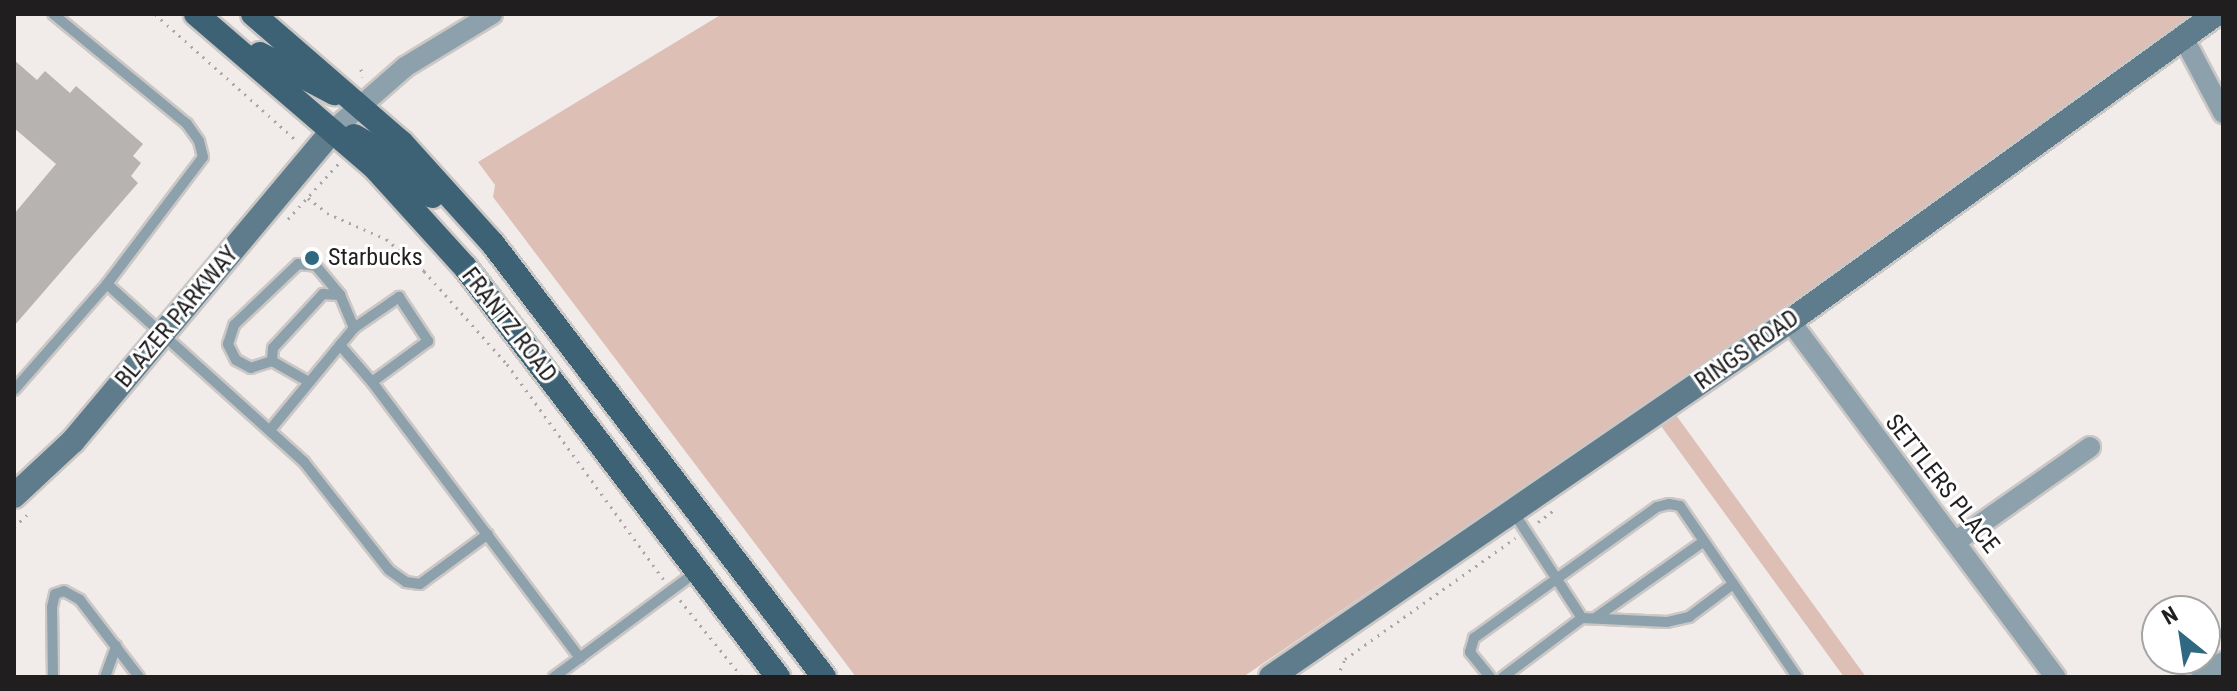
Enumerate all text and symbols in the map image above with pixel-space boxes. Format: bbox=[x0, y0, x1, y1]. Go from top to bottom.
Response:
street label: BLAZER PARKWAY bbox=[109, 240, 245, 394]
place label: Starbucks bbox=[328, 244, 423, 272]
marker: Starbucks bbox=[303, 249, 321, 267]
street label: FRANTZ ROAD bbox=[455, 262, 563, 388]
street label: RINGS ROAD bbox=[1690, 304, 1804, 396]
street label: SETTLERS PLACE bbox=[1879, 409, 2005, 559]
north arrow bbox=[2141, 595, 2221, 675]
text: N bbox=[2158, 601, 2182, 630]

